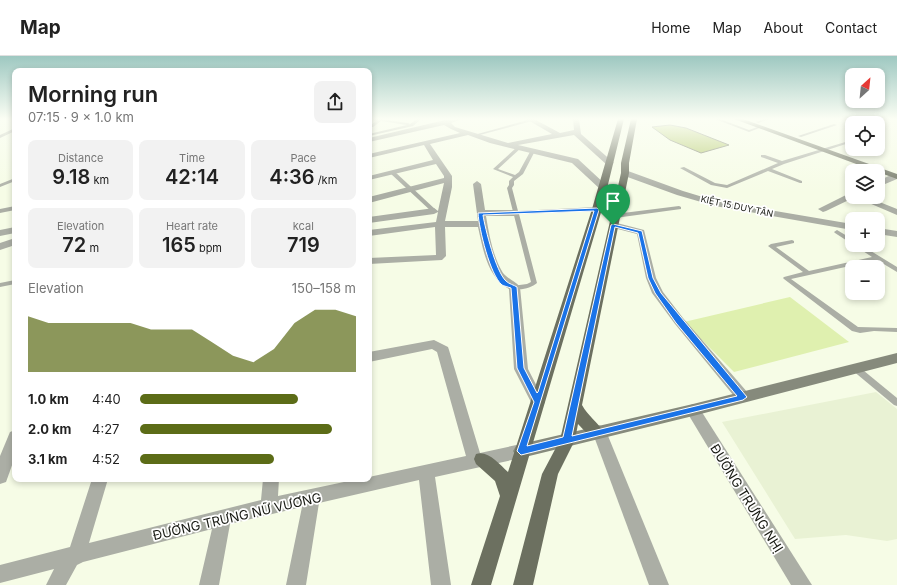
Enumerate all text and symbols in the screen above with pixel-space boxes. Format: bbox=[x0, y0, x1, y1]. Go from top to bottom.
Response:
text: Map bbox=[20, 16, 61, 39]
text: Home bbox=[651, 19, 690, 36]
text: Map bbox=[712, 19, 742, 36]
text: About bbox=[764, 19, 803, 36]
text: Contact bbox=[825, 19, 877, 36]
north arrow bbox=[845, 68, 885, 108]
map controls bbox=[845, 68, 885, 300]
text: Morning run bbox=[28, 81, 158, 107]
button: share bbox=[314, 81, 356, 123]
text: 07:15 · 9 × 1.0 km bbox=[28, 109, 134, 125]
button: locate bbox=[845, 116, 885, 156]
text: Distance bbox=[58, 151, 103, 165]
text: Time bbox=[179, 151, 205, 165]
text: Pace bbox=[290, 151, 316, 165]
button: layers bbox=[845, 164, 885, 204]
text: 9.18 bbox=[52, 165, 90, 189]
text: 42:14 bbox=[165, 165, 219, 189]
text: 4:36 bbox=[269, 165, 315, 189]
text: km bbox=[90, 173, 109, 187]
text: /km bbox=[315, 173, 337, 187]
pin bbox=[596, 184, 630, 225]
icon: arrive bbox=[602, 190, 624, 212]
street label: KIỆT 15 DUY TÂN bbox=[700, 193, 774, 219]
button: + bbox=[845, 212, 885, 252]
text: Elevation bbox=[57, 219, 104, 233]
text: Heart rate bbox=[166, 219, 218, 233]
text: kcal bbox=[293, 219, 314, 233]
text: 72 bbox=[62, 233, 86, 257]
text: 165 bbox=[162, 233, 196, 257]
text: 719 bbox=[287, 233, 320, 257]
text: m bbox=[86, 241, 99, 255]
text: bpm bbox=[196, 241, 222, 255]
button: − bbox=[845, 260, 885, 300]
text: Elevation bbox=[28, 280, 84, 296]
text: 150–158 m bbox=[292, 280, 356, 296]
text: 1.0 km bbox=[28, 391, 69, 407]
text: 4:40 bbox=[92, 391, 121, 407]
text: 2.0 km bbox=[28, 421, 71, 437]
text: 4:27 bbox=[92, 421, 119, 437]
street label: ĐƯỜNG TRƯNG NHỊ bbox=[707, 441, 787, 555]
text: 3.1 km bbox=[28, 451, 67, 467]
text: 4:52 bbox=[92, 451, 120, 467]
street label: ĐƯỜNG TRƯNG NỮ VƯƠNG bbox=[151, 489, 323, 543]

